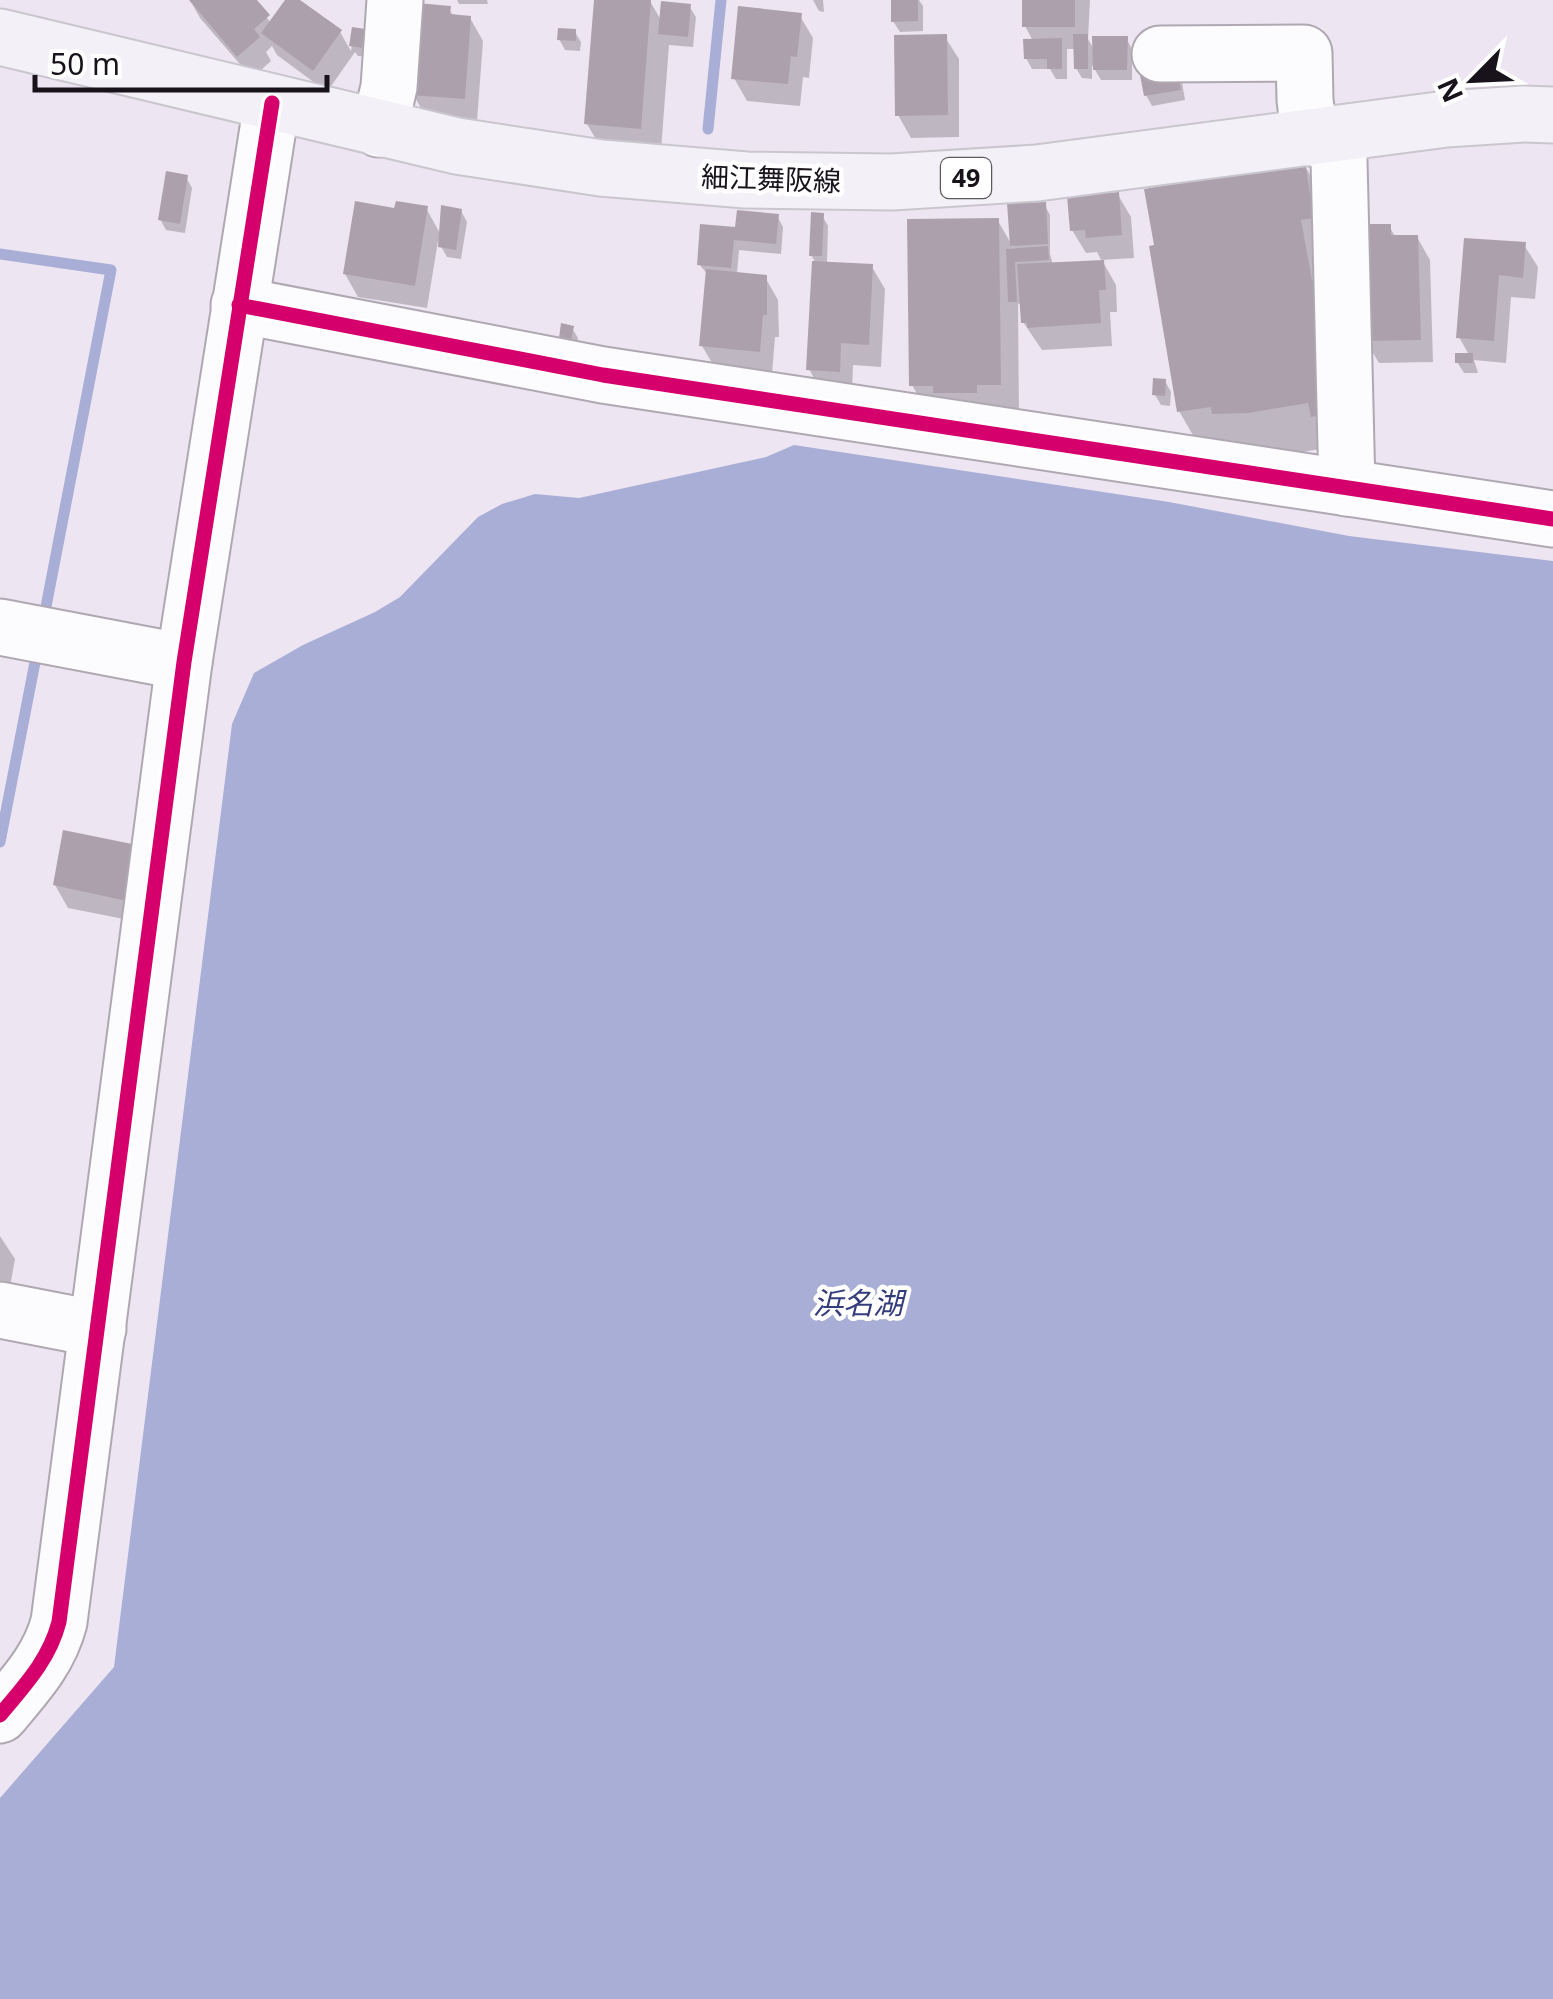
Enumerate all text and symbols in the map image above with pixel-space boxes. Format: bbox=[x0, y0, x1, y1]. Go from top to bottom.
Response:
scale bar bbox=[35, 30, 328, 92]
north arrow bbox=[1423, 30, 1523, 130]
text: 50 m bbox=[50, 43, 120, 84]
text: N bbox=[1427, 72, 1471, 109]
street label: 細江舞阪線 bbox=[700, 157, 842, 199]
road number: 49 bbox=[941, 158, 991, 198]
water label: 浜名湖 bbox=[813, 1282, 907, 1323]

